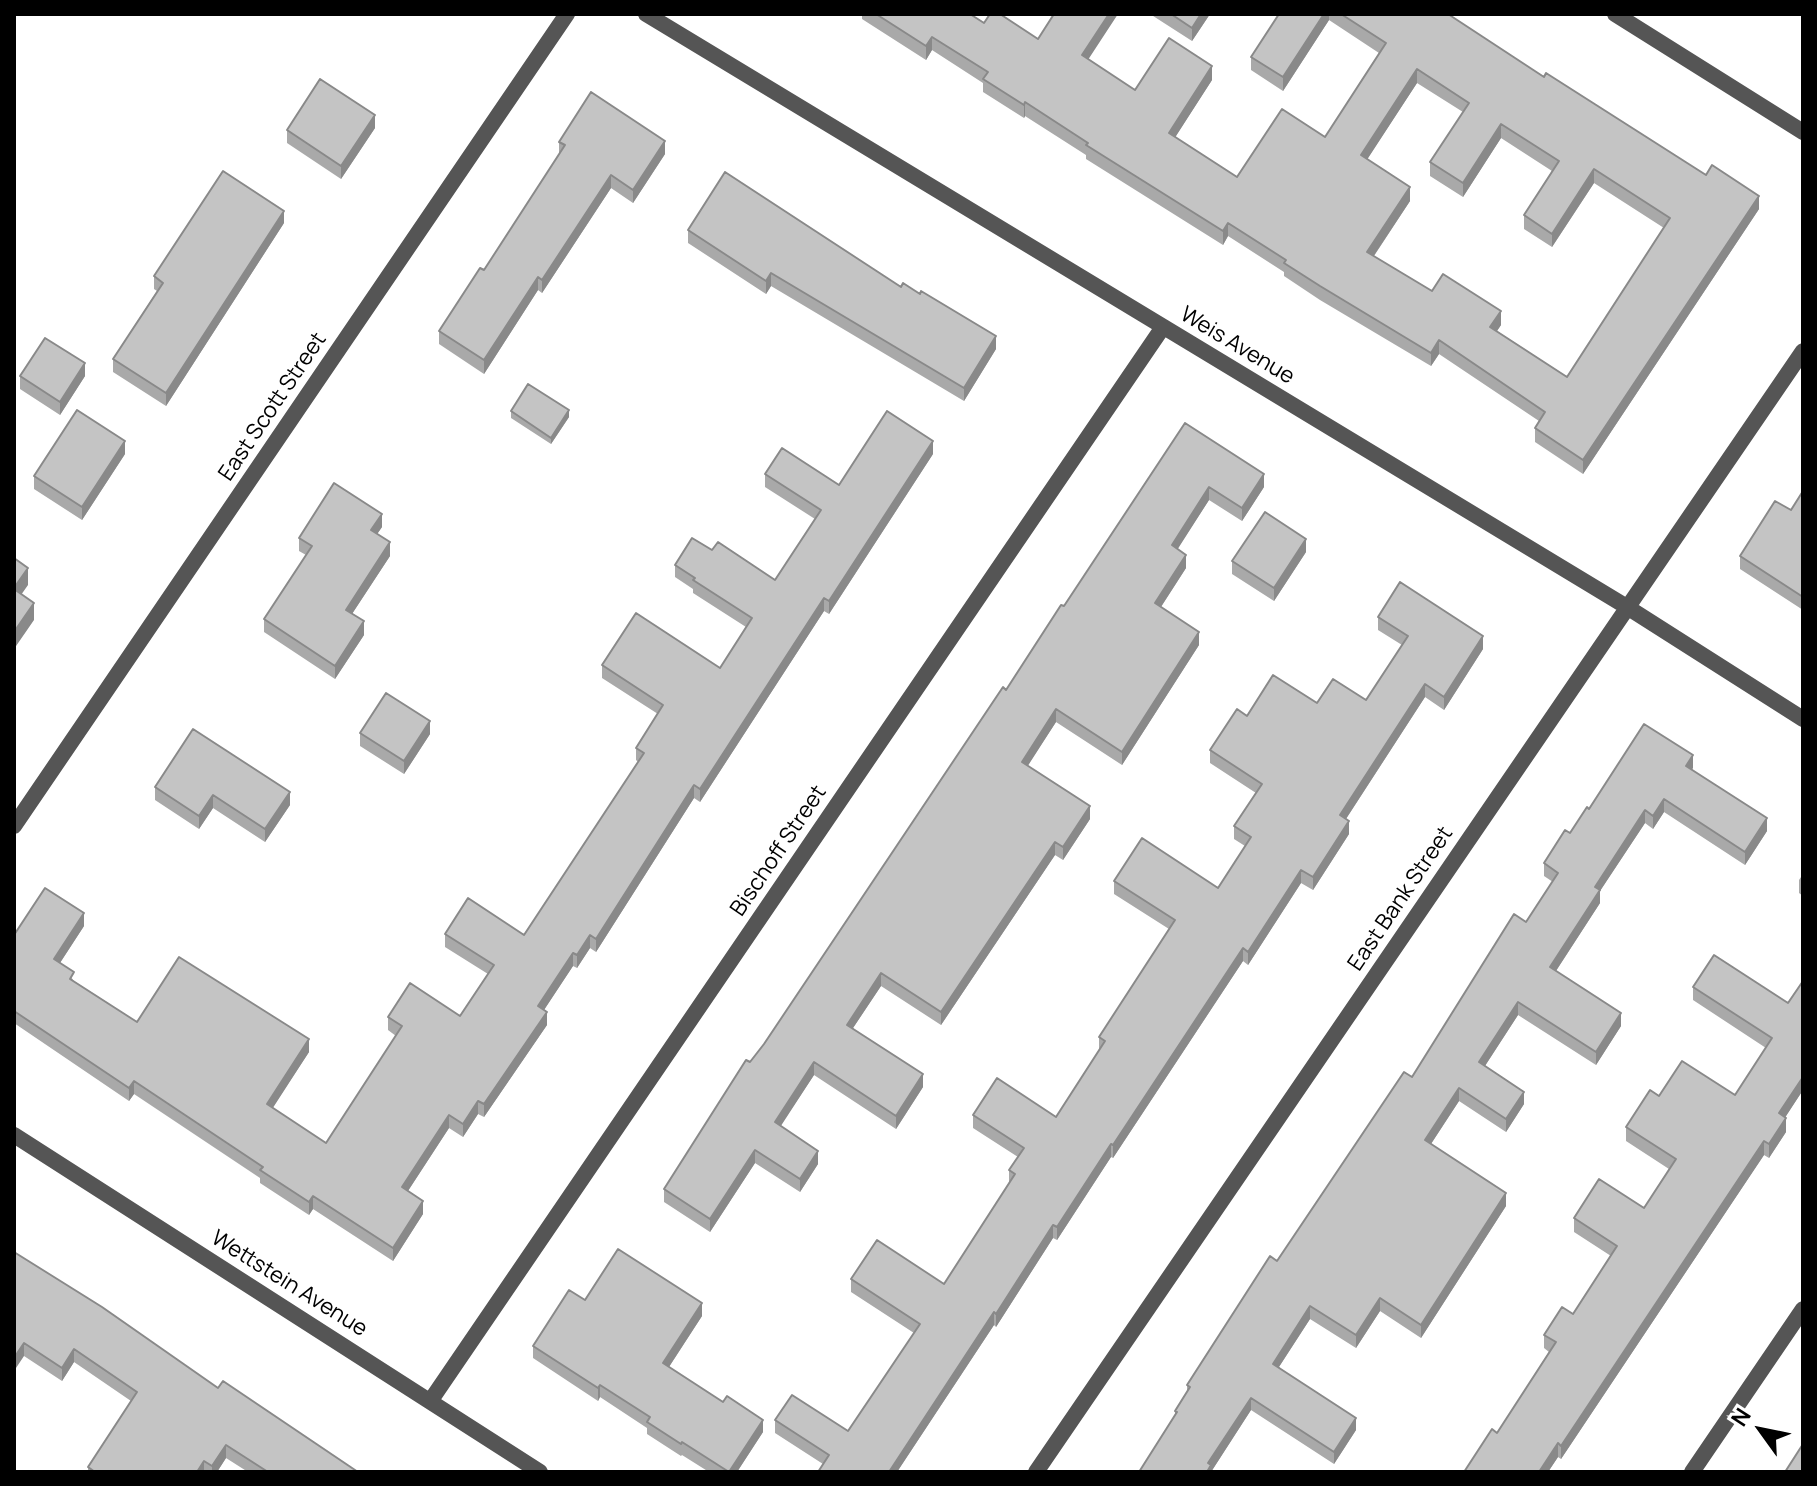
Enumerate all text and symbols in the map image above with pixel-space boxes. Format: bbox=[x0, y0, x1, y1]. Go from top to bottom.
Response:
street label: Weis Avenue bbox=[1175, 302, 1299, 390]
street label: East Scott Street bbox=[214, 328, 332, 486]
street label: Bischoff Street bbox=[726, 781, 832, 921]
street label: East Bank Street bbox=[1343, 822, 1459, 976]
street label: Wettstein Avenue bbox=[206, 1225, 372, 1343]
north arrow bbox=[1721, 1390, 1801, 1470]
text: N bbox=[1724, 1402, 1758, 1432]

